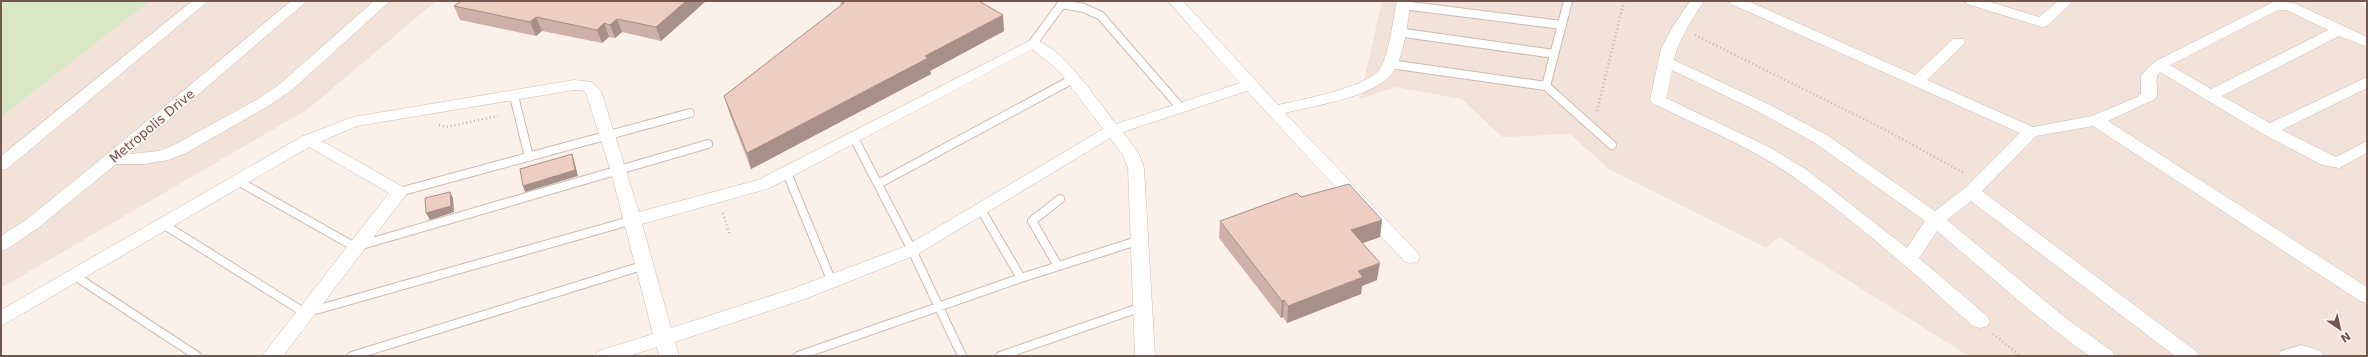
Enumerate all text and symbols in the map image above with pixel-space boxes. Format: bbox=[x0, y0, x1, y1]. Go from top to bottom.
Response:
street label: Metropolis Drive bbox=[106, 86, 198, 166]
north arrow bbox=[2320, 309, 2360, 349]
text: N bbox=[2338, 329, 2353, 345]

